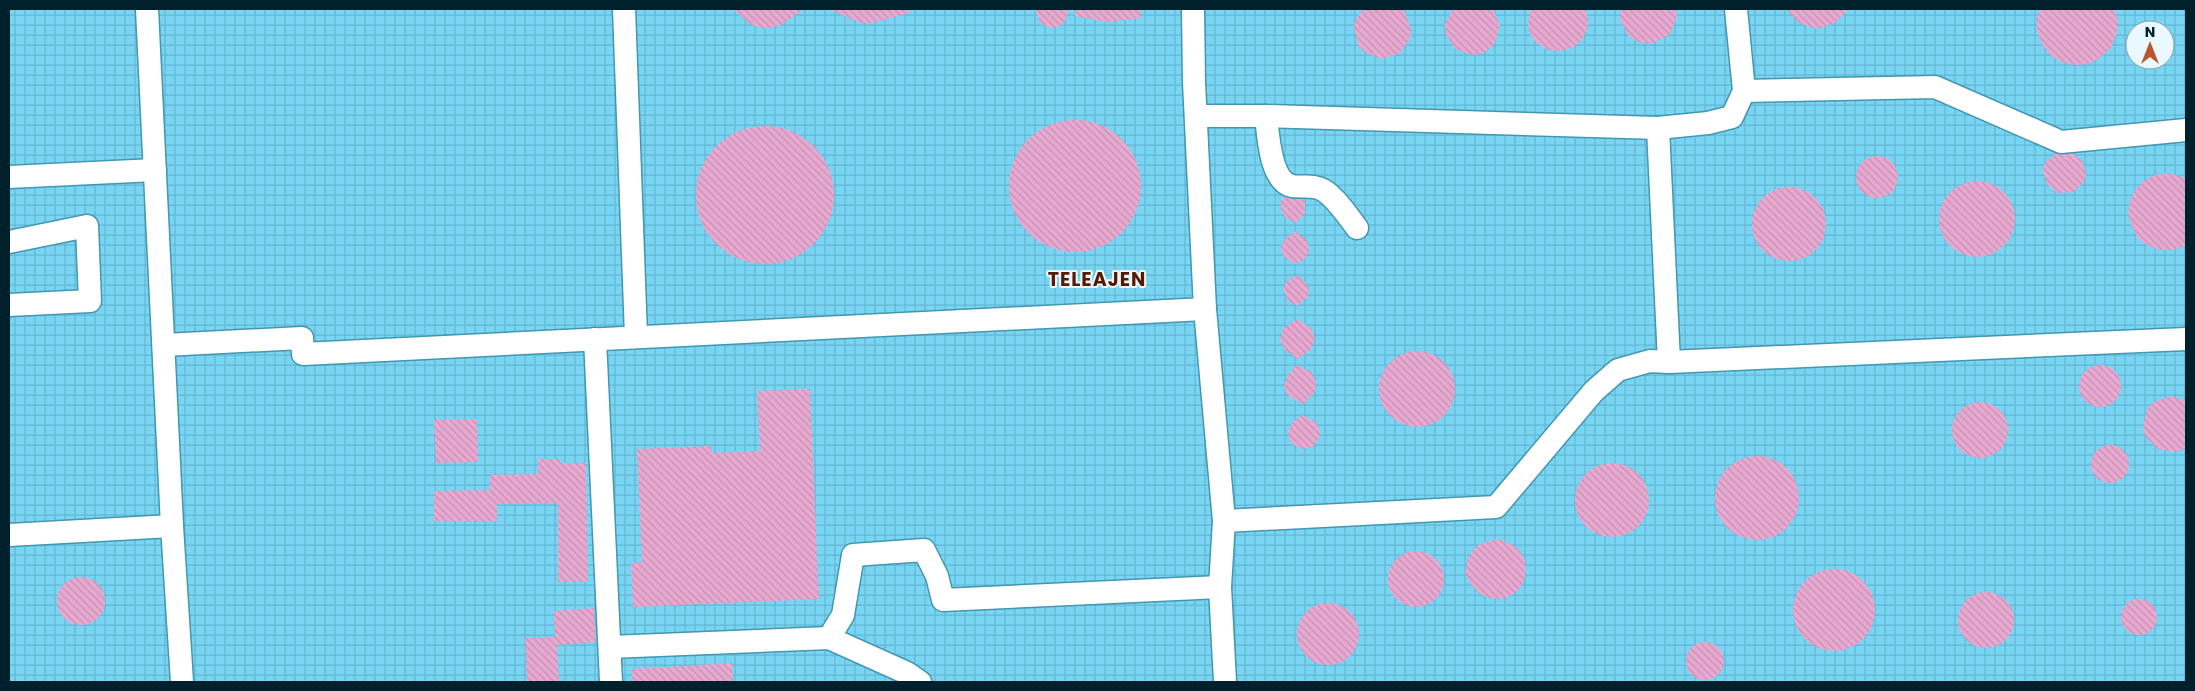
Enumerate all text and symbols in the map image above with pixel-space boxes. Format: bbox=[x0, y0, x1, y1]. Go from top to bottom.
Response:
north arrow bbox=[2125, 20, 2175, 70]
text: N bbox=[2145, 22, 2155, 42]
district label: TELEAJEN bbox=[1048, 266, 1146, 293]

